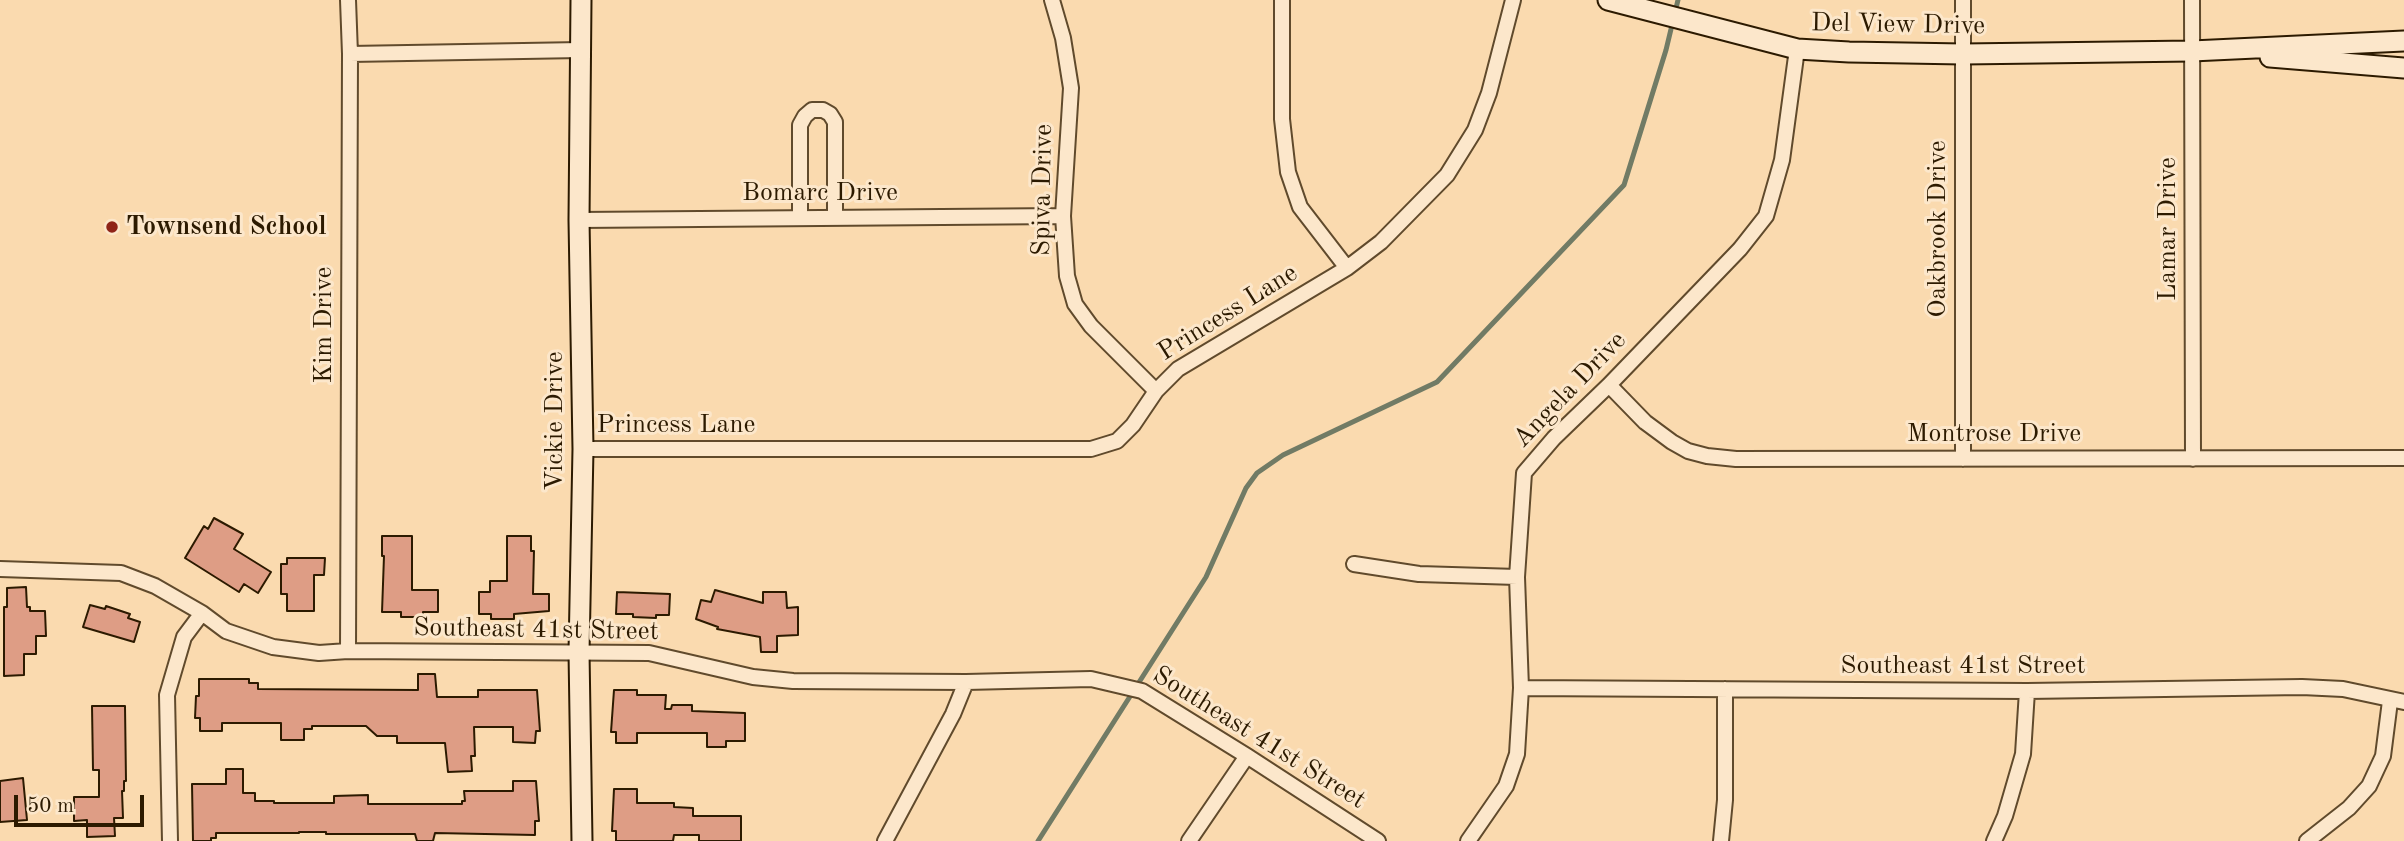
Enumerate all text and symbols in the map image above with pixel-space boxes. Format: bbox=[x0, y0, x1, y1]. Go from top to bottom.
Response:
street label: Del View Drive bbox=[1811, 8, 1985, 42]
street label: Spiva Drive bbox=[1026, 124, 1060, 256]
street label: Oakbrook Drive bbox=[1922, 140, 1954, 318]
street label: Lamar Drive bbox=[2152, 157, 2184, 301]
street label: Bomarc Drive bbox=[742, 177, 898, 209]
place label: Townsend School bbox=[126, 211, 327, 243]
marker: Townsend School bbox=[104, 219, 120, 235]
street label: Princess Lane bbox=[1152, 258, 1304, 368]
street label: Kim Drive bbox=[308, 266, 340, 384]
street label: Angela Drive bbox=[1507, 325, 1633, 455]
street label: Vickie Drive bbox=[539, 351, 571, 491]
street label: Princess Lane bbox=[597, 409, 755, 441]
street label: Montrose Drive bbox=[1907, 418, 2081, 450]
street label: Southeast 41st Street bbox=[413, 612, 659, 648]
street label: Southeast 41st Street bbox=[1840, 650, 2086, 682]
street label: Southeast 41st Street bbox=[1147, 660, 1371, 816]
scale bar bbox=[18, 782, 147, 826]
text: 50 m bbox=[27, 796, 74, 817]

